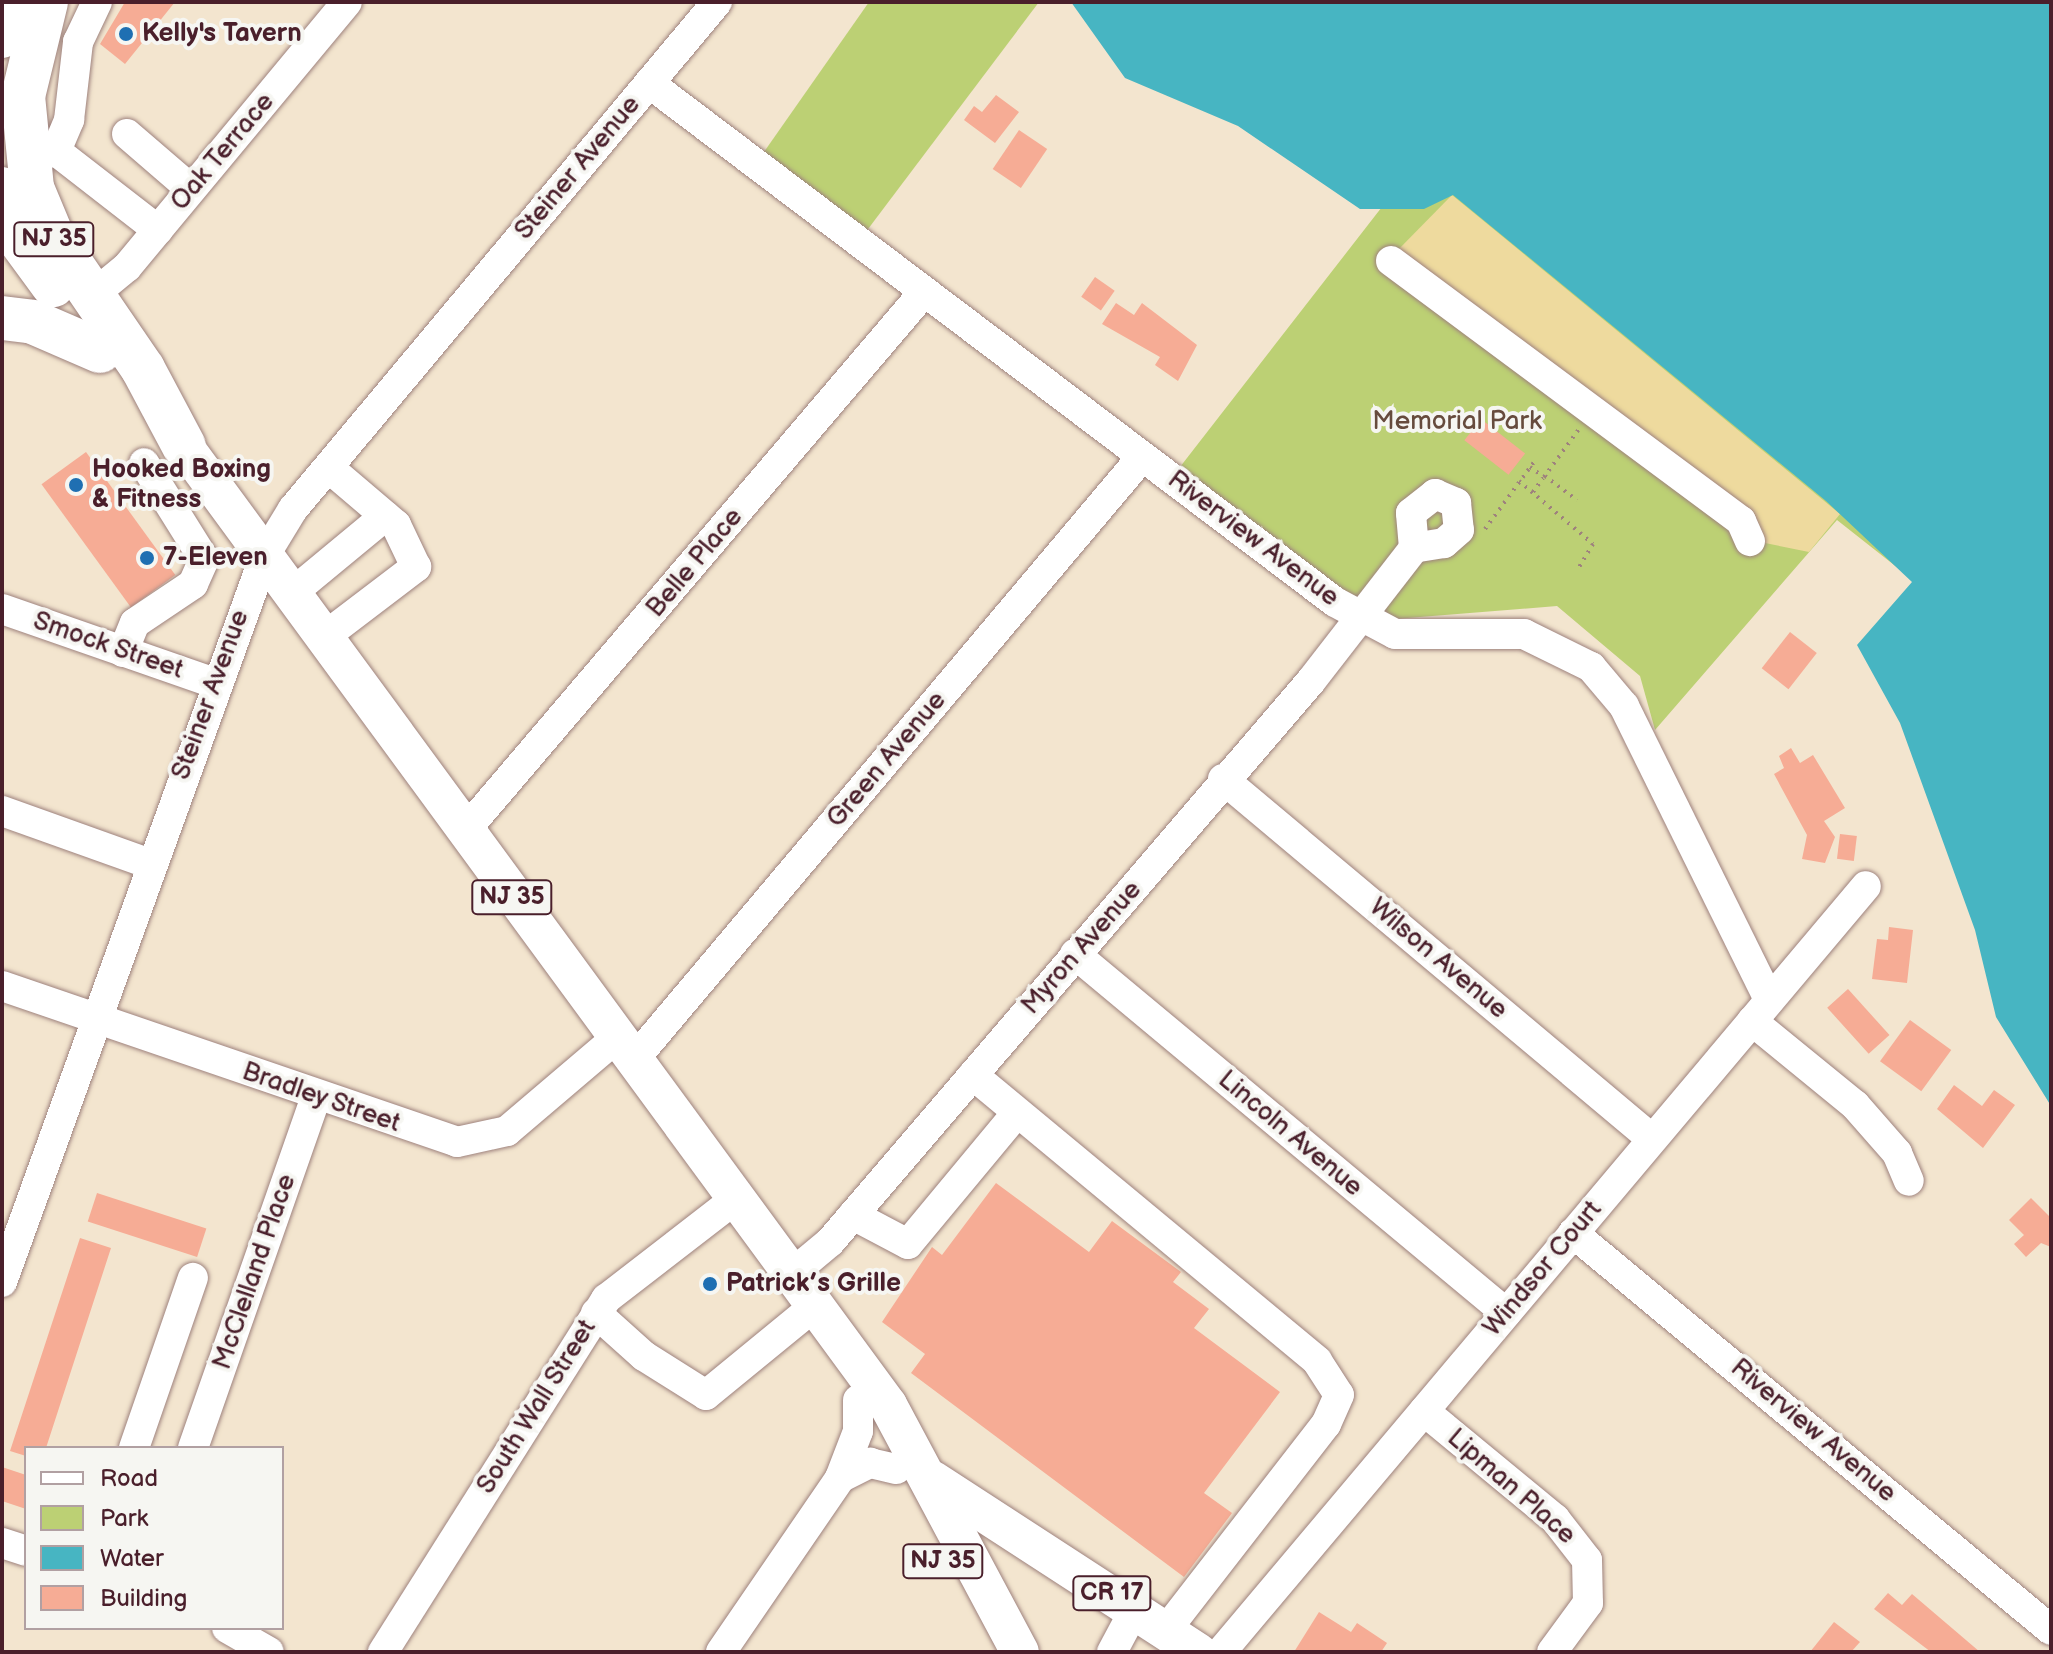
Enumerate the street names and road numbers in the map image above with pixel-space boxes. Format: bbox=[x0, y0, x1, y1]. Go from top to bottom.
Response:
street label: Oak Terrace bbox=[165, 87, 281, 217]
street label: Steiner Avenue bbox=[509, 90, 647, 246]
road number: NJ 35 bbox=[12, 219, 96, 259]
street label: Riverview Avenue bbox=[1161, 464, 1345, 614]
street label: Belle Place bbox=[640, 502, 750, 624]
street label: Smock Street bbox=[29, 606, 187, 686]
street label: Steiner Avenue bbox=[166, 606, 256, 784]
street label: Green Avenue bbox=[821, 686, 953, 834]
street label: Myron Avenue bbox=[1016, 875, 1148, 1021]
road number: NJ 35 bbox=[470, 877, 554, 917]
street label: Wilson Avenue bbox=[1363, 892, 1513, 1026]
street label: Bradley Street bbox=[237, 1056, 405, 1140]
street label: Lincoln Avenue bbox=[1211, 1065, 1369, 1203]
street label: McClelland Place bbox=[207, 1170, 303, 1374]
street label: Windsor Court bbox=[1477, 1195, 1609, 1343]
street label: South Wall Street bbox=[470, 1313, 604, 1501]
street label: Riverview Avenue bbox=[1724, 1353, 1902, 1509]
street label: Lipman Place bbox=[1440, 1423, 1582, 1551]
road number: NJ 35 bbox=[901, 1541, 985, 1581]
road number: CR 17 bbox=[1072, 1573, 1152, 1613]

